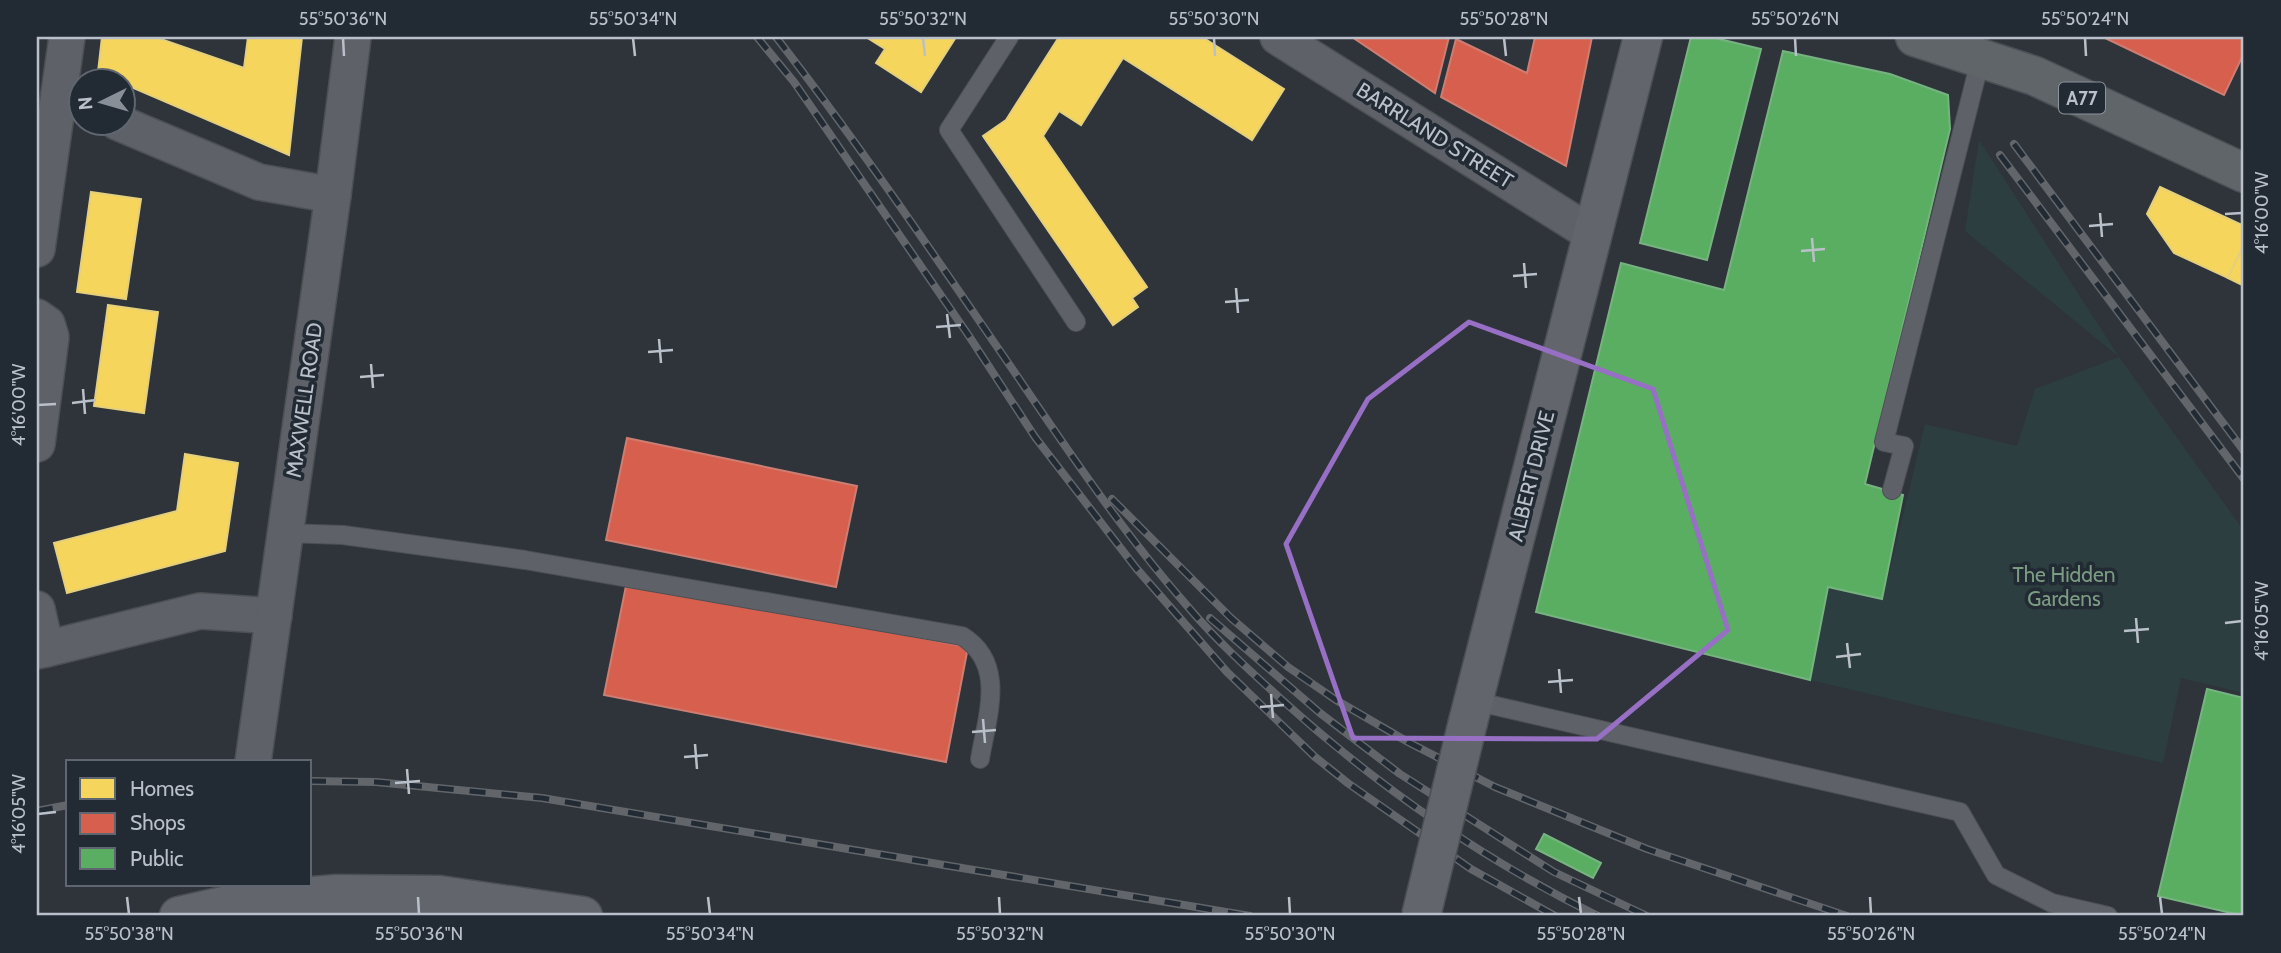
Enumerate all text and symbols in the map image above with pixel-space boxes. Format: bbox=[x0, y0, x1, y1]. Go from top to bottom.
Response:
text: 55°50'36"N bbox=[299, 8, 387, 30]
text: 55°50'34"N bbox=[589, 8, 677, 30]
text: 55°50'32"N bbox=[879, 8, 967, 30]
text: 55°50'30"N bbox=[1169, 8, 1259, 30]
text: 55°50'28"N bbox=[1460, 8, 1548, 30]
text: 55°50'26"N bbox=[1751, 8, 1839, 30]
text: 55°50'24"N bbox=[2041, 8, 2129, 30]
north arrow bbox=[66, 66, 136, 136]
street label: BARRLAND STREET bbox=[1352, 77, 1518, 193]
road number: A77 bbox=[2059, 82, 2105, 114]
text: N bbox=[74, 96, 98, 111]
text: 4°16'00"W bbox=[2251, 172, 2273, 254]
street label: MAXWELL ROAD bbox=[281, 321, 327, 479]
text: 4°16'00"W bbox=[8, 364, 30, 446]
street label: ALBERT DRIVE bbox=[1503, 408, 1559, 544]
park label: The Hidden Gardens bbox=[2013, 562, 2115, 611]
text: 4°16'05"W bbox=[2251, 581, 2273, 661]
legend bbox=[66, 760, 312, 886]
text: 4°16'05"W bbox=[8, 774, 30, 854]
text: Homes bbox=[130, 776, 194, 801]
text: Shops bbox=[130, 810, 186, 835]
text: Public bbox=[130, 846, 184, 871]
text: 55°50'38"N bbox=[84, 923, 174, 945]
text: 55°50'36"N bbox=[375, 923, 463, 945]
text: 55°50'34"N bbox=[666, 923, 754, 945]
text: 55°50'32"N bbox=[956, 923, 1044, 945]
text: 55°50'30"N bbox=[1245, 923, 1335, 945]
text: 55°50'28"N bbox=[1537, 923, 1625, 945]
text: 55°50'26"N bbox=[1827, 923, 1915, 945]
text: 55°50'24"N bbox=[2118, 923, 2206, 945]

